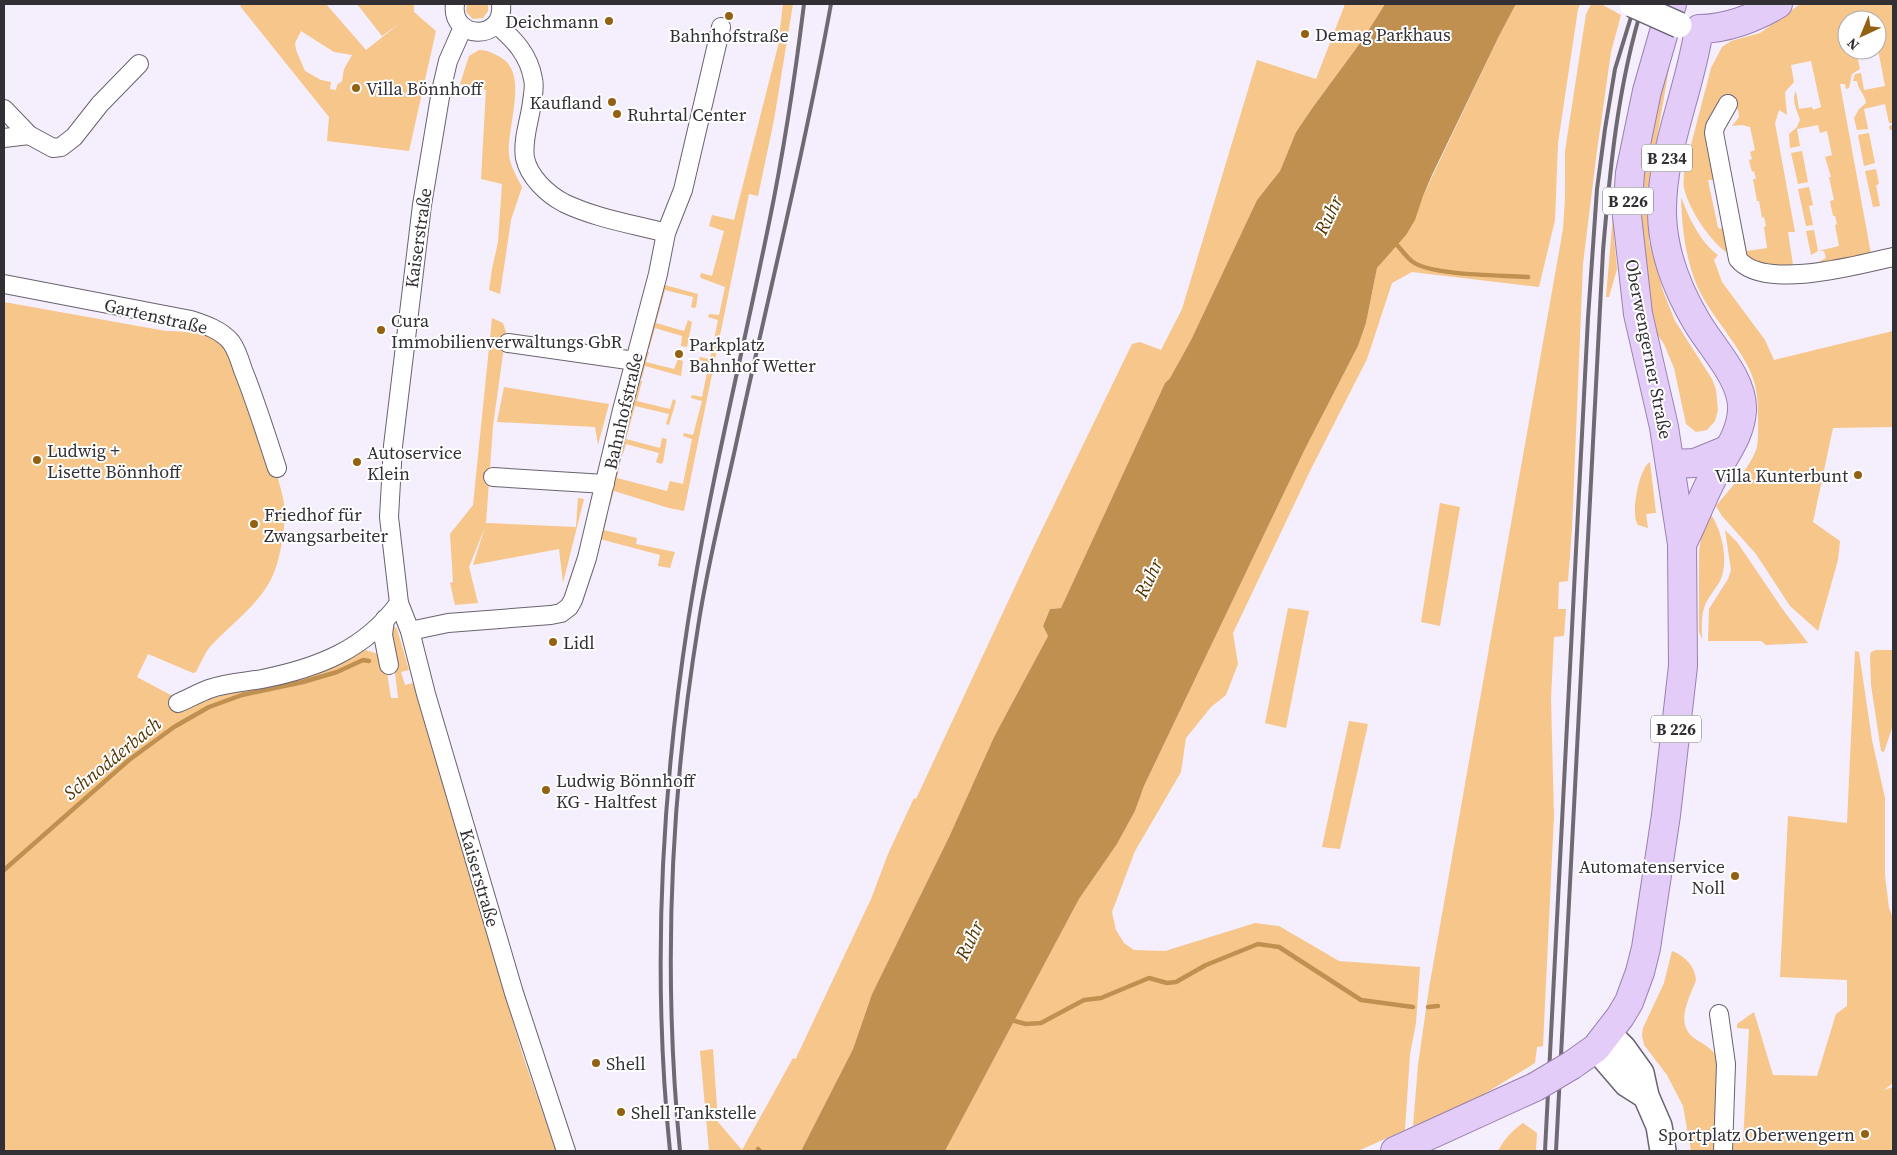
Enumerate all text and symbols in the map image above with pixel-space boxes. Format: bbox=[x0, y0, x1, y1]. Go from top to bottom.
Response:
place label: Deichmann bbox=[505, 9, 599, 34]
marker: Bahnhofstraße bbox=[723, 10, 735, 22]
north arrow bbox=[1837, 10, 1887, 60]
marker: Deichmann bbox=[603, 15, 615, 27]
place label: Demag Parkhaus bbox=[1315, 22, 1451, 47]
place label: Bahnhofstraße bbox=[669, 23, 789, 48]
marker: Demag Parkhaus bbox=[1299, 28, 1311, 40]
text: N bbox=[1842, 34, 1864, 55]
place label: Villa Bönnhoff bbox=[366, 76, 485, 101]
marker: Villa Bönnhoff bbox=[350, 82, 362, 94]
place label: Kaufland bbox=[529, 90, 602, 115]
marker: Kaufland bbox=[606, 96, 618, 108]
place label: Ruhrtal Center bbox=[627, 102, 747, 127]
marker: Ruhrtal Center bbox=[611, 108, 623, 120]
road number: B 234 bbox=[1642, 144, 1692, 172]
street label: Kaiserstraße bbox=[399, 186, 437, 290]
road number: B 226 bbox=[1603, 188, 1653, 215]
water label: Ruhr bbox=[1307, 190, 1349, 240]
street label: Oberwengerner Straße bbox=[1619, 257, 1679, 441]
street label: Gartenstraße bbox=[102, 292, 210, 340]
place label: Cura Immobilienverwaltungs GbR bbox=[391, 308, 622, 354]
marker: Cura Immobilienverwaltungs GbR bbox=[375, 324, 387, 336]
place label: Parkplatz Bahnhof Wetter bbox=[689, 332, 816, 378]
marker: Parkplatz Bahnhof Wetter bbox=[673, 348, 685, 360]
street label: Bahnhofstraße bbox=[597, 350, 649, 472]
place label: Ludwig + Lisette Bönnhoff bbox=[47, 438, 183, 484]
place label: Autoservice Klein bbox=[367, 440, 462, 486]
marker: Ludwig + Lisette Bönnhoff bbox=[31, 454, 43, 466]
marker: Autoservice Klein bbox=[351, 456, 363, 468]
place label: Villa Kunterbunt bbox=[1714, 463, 1848, 488]
marker: Villa Kunterbunt bbox=[1852, 469, 1864, 481]
place label: Friedhof für Zwangsarbeiter bbox=[264, 502, 388, 548]
marker: Friedhof für Zwangsarbeiter bbox=[248, 518, 260, 530]
water label: Ruhr bbox=[1127, 553, 1169, 603]
place label: Lidl bbox=[563, 630, 595, 655]
marker: Lidl bbox=[547, 636, 559, 648]
water label: Schnodderbach bbox=[58, 710, 167, 805]
road number: B 226 bbox=[1651, 716, 1701, 742]
place label: Ludwig Bönnhoff KG - Haltfest bbox=[556, 768, 697, 814]
marker: Ludwig Bönnhoff KG - Haltfest bbox=[540, 784, 552, 796]
street label: Kaiserstraße bbox=[454, 826, 506, 930]
place label: Automatenservice Noll bbox=[1579, 854, 1725, 900]
marker: Automatenservice Noll bbox=[1729, 870, 1741, 882]
water label: Ruhr bbox=[948, 915, 990, 965]
place label: Shell bbox=[606, 1051, 646, 1076]
marker: Shell bbox=[590, 1057, 602, 1069]
place label: Shell Tankstelle bbox=[631, 1100, 757, 1125]
marker: Shell Tankstelle bbox=[615, 1106, 627, 1118]
place label: Sportplatz Oberwengern bbox=[1658, 1122, 1855, 1147]
marker: Sportplatz Oberwengern bbox=[1859, 1128, 1871, 1140]

